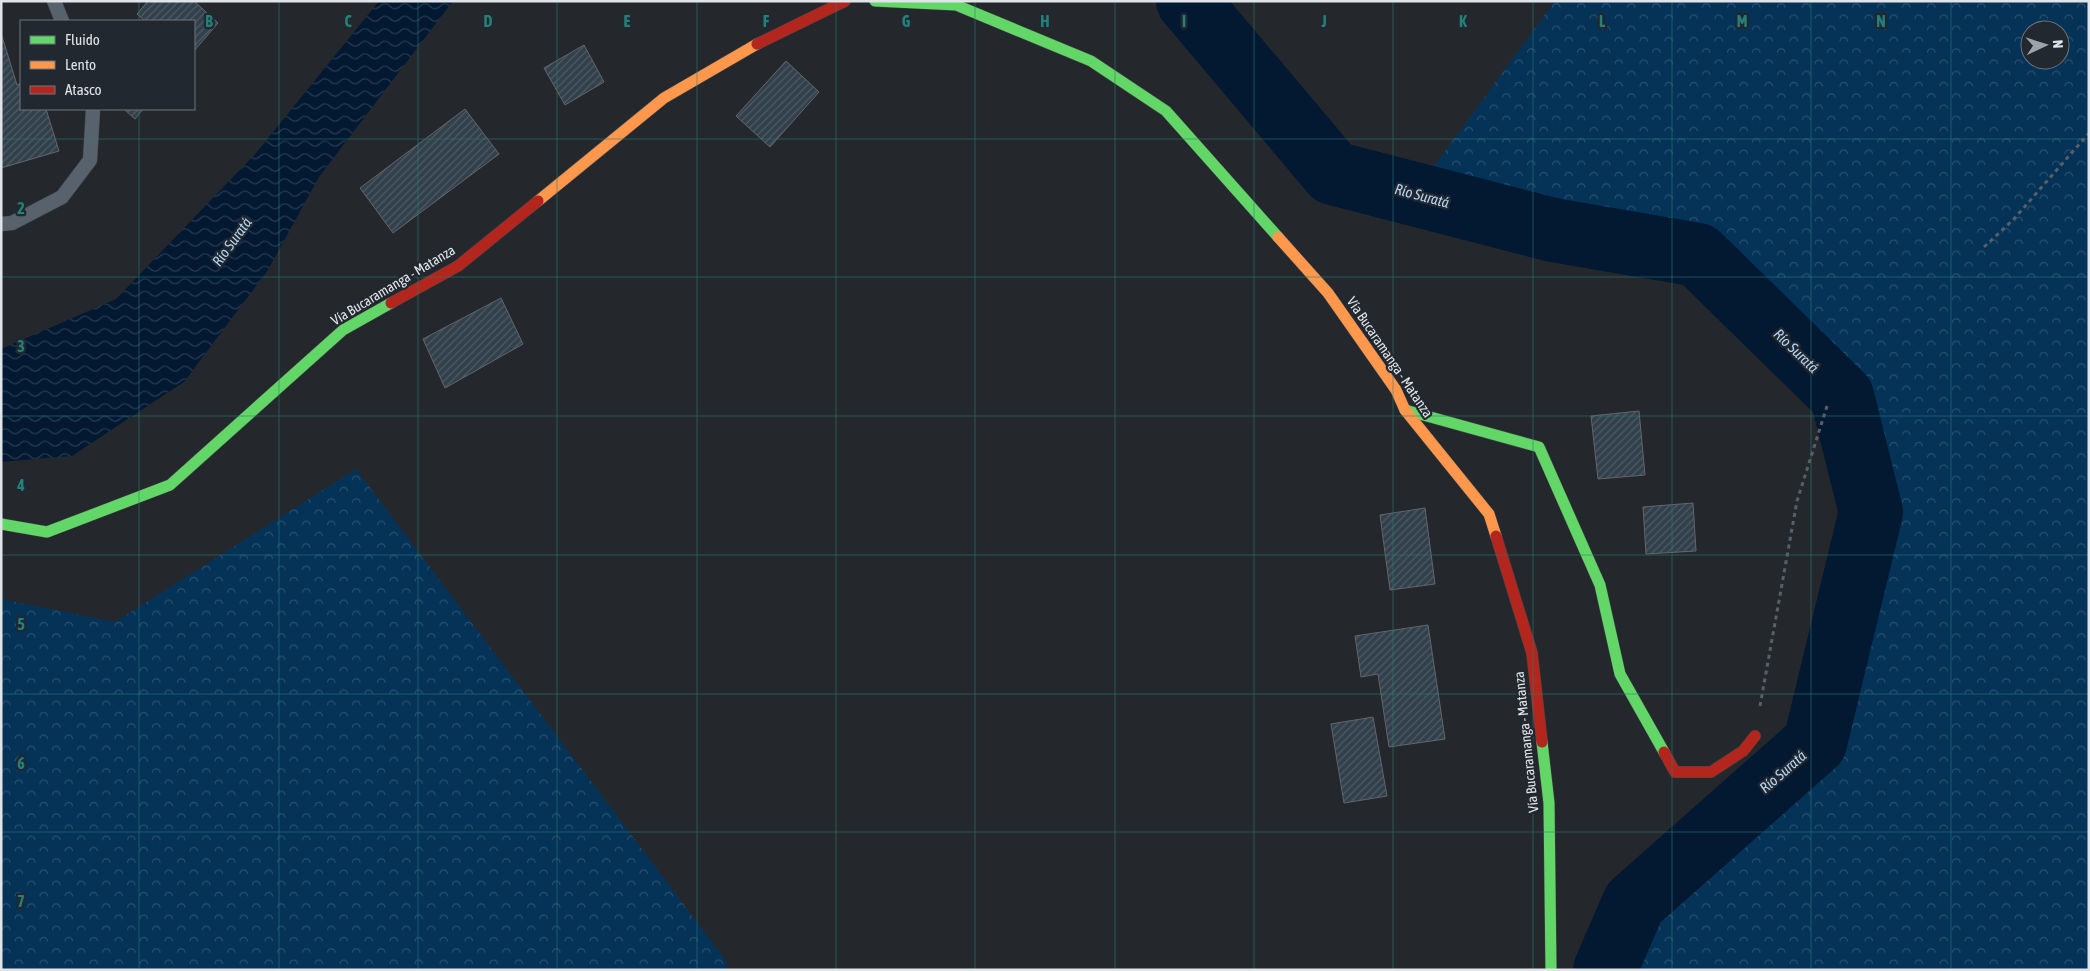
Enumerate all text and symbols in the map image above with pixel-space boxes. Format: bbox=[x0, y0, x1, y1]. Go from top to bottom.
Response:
text: B bbox=[205, 12, 213, 30]
text: C bbox=[344, 12, 352, 30]
text: D bbox=[484, 12, 493, 30]
text: E bbox=[624, 12, 631, 30]
text: F bbox=[763, 12, 770, 30]
text: G bbox=[902, 12, 911, 30]
text: H bbox=[1040, 12, 1050, 30]
text: I bbox=[1182, 12, 1186, 30]
text: J bbox=[1320, 12, 1327, 30]
text: K bbox=[1459, 12, 1467, 30]
text: L bbox=[1599, 12, 1606, 30]
text: M bbox=[1737, 12, 1747, 30]
text: N bbox=[1876, 12, 1886, 30]
legend bbox=[20, 20, 195, 110]
north arrow bbox=[2020, 20, 2070, 70]
text: Fluido bbox=[65, 31, 100, 48]
text: N bbox=[2050, 39, 2066, 49]
text: Lento bbox=[65, 56, 96, 73]
text: Atasco bbox=[65, 81, 102, 98]
water label: Río Suratá bbox=[1393, 180, 1451, 211]
text: 2 bbox=[17, 199, 25, 217]
water label: Río Suratá bbox=[208, 214, 255, 269]
street label: Vía Bucaramanga - Matanza bbox=[328, 242, 458, 328]
street label: Vía Bucaramanga - Matanza bbox=[1344, 294, 1436, 420]
water label: Río Suratá bbox=[1770, 325, 1822, 376]
text: 3 bbox=[17, 337, 25, 355]
text: 4 bbox=[16, 476, 25, 494]
text: 5 bbox=[17, 615, 25, 633]
street label: Vía Bucaramanga - Matanza bbox=[1511, 671, 1541, 813]
water label: Río Suratá bbox=[1756, 747, 1809, 796]
text: 6 bbox=[17, 754, 25, 772]
text: 7 bbox=[17, 892, 25, 910]

